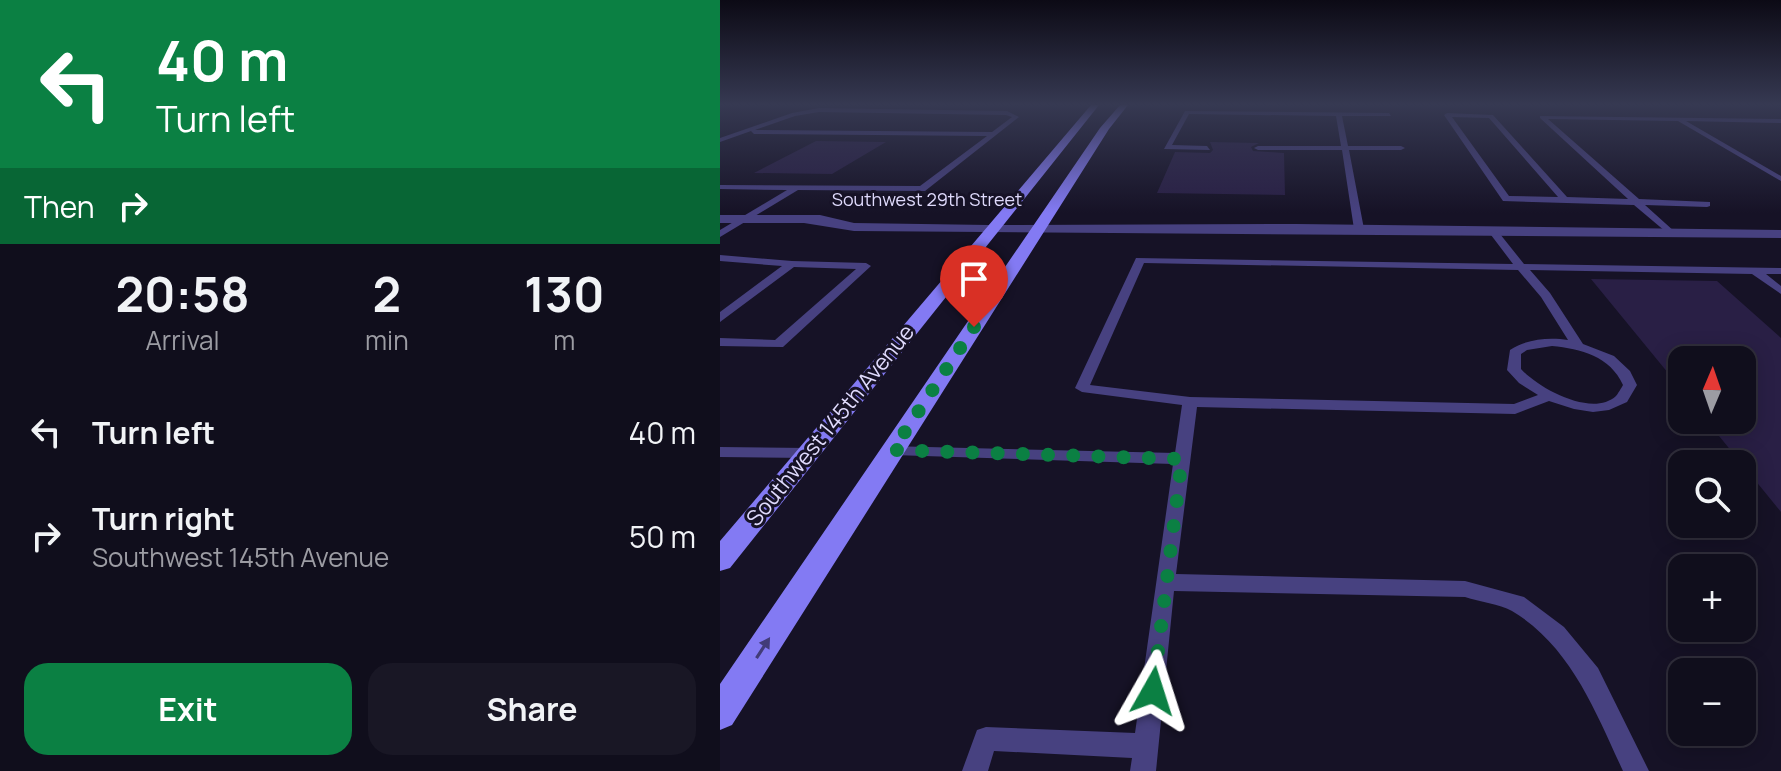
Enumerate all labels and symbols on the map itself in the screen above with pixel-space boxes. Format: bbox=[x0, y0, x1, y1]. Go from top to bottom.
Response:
street label: Southwest 29th Street bbox=[832, 187, 1022, 211]
pin bbox=[940, 245, 1008, 327]
street label: Southwest 145th Avenue bbox=[739, 318, 921, 532]
north arrow bbox=[1668, 346, 1756, 434]
one-way arrow bbox=[755, 637, 770, 658]
position arrow bbox=[1111, 649, 1195, 733]

